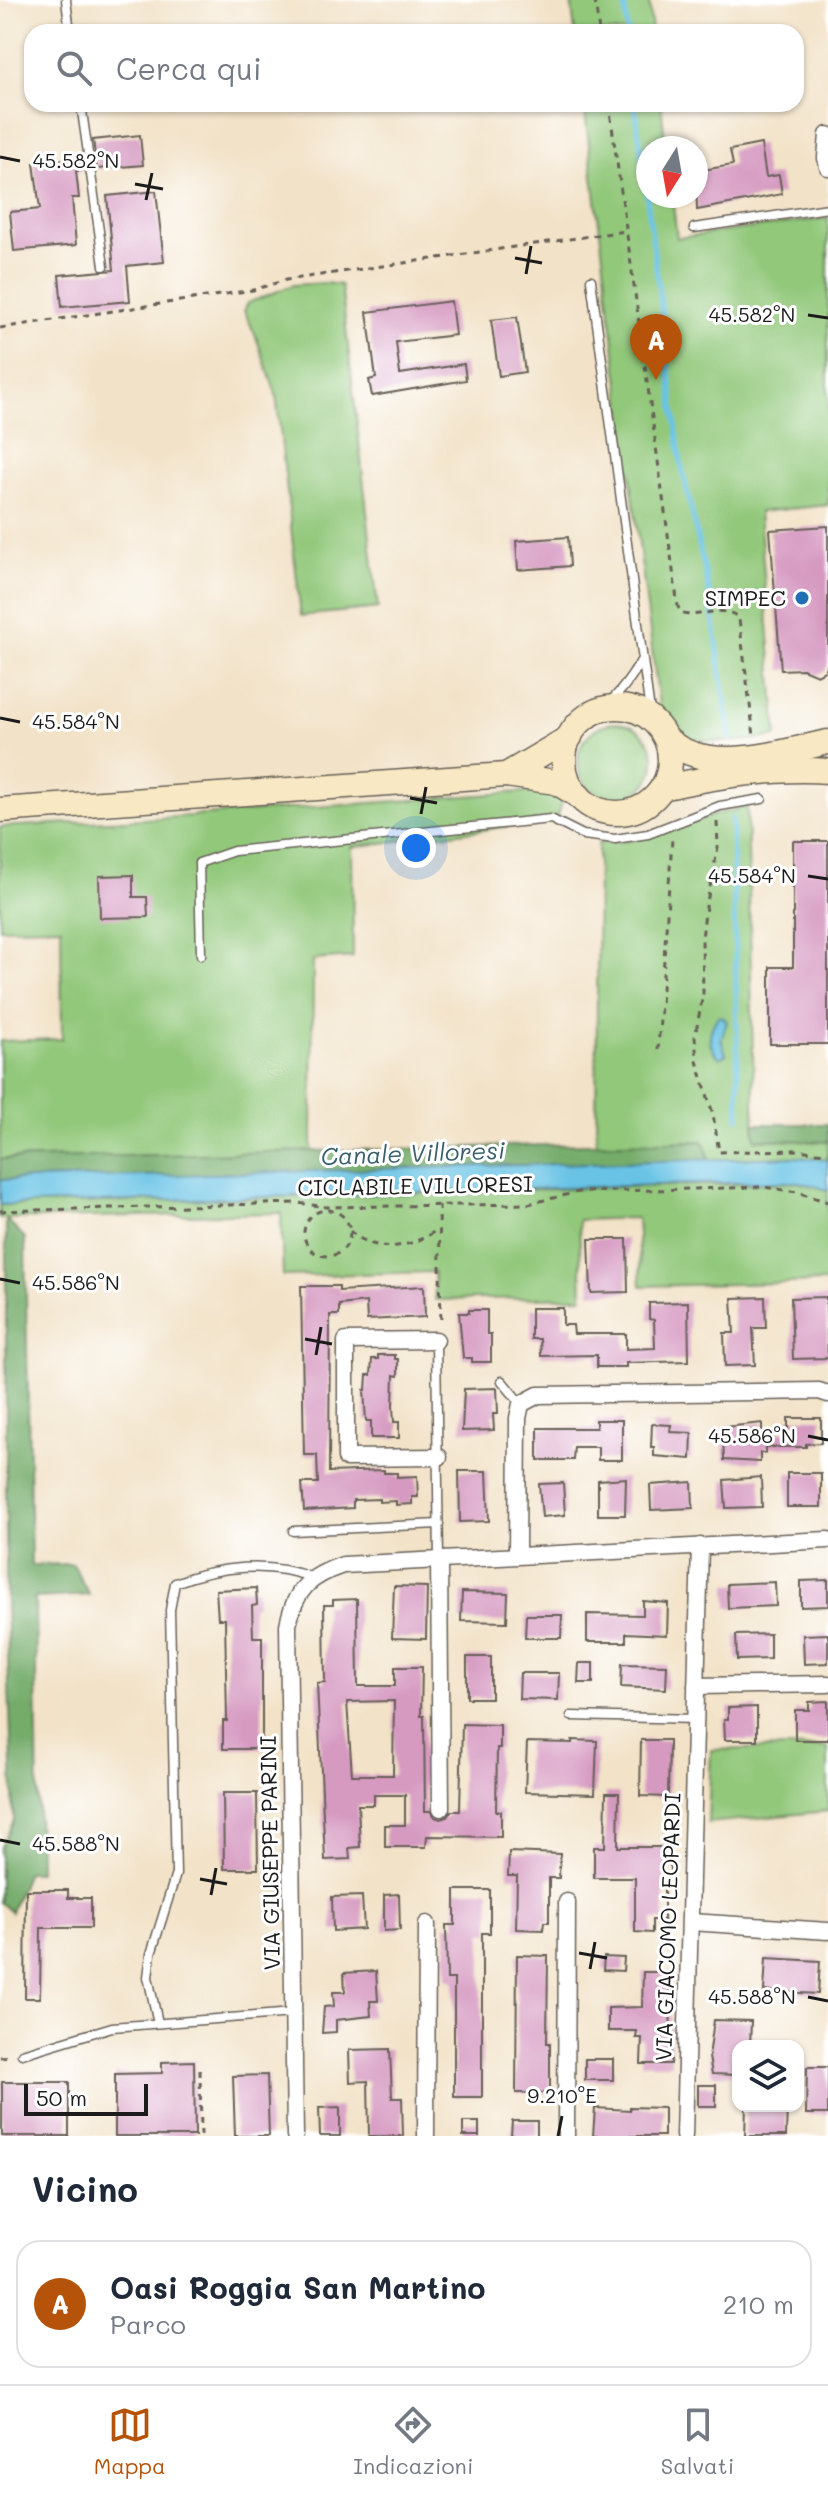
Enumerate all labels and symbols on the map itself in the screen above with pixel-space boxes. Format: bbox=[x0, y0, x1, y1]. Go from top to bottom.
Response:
north arrow bbox=[636, 136, 708, 208]
text: 45.582°N bbox=[33, 147, 119, 173]
text: 45.582°N bbox=[709, 301, 795, 327]
pin: A bbox=[630, 314, 682, 380]
place label: SIMPEC bbox=[705, 583, 786, 612]
marker: SIMPEC bbox=[793, 589, 811, 607]
text: 45.584°N bbox=[32, 708, 120, 734]
your location bbox=[396, 828, 436, 868]
text: 45.584°N bbox=[708, 862, 796, 888]
water label: Canale Villoresi bbox=[320, 1134, 506, 1171]
street label: CICLABILE VILLORESI bbox=[297, 1169, 533, 1202]
text: 45.586°N bbox=[32, 1269, 120, 1295]
text: 45.586°N bbox=[708, 1422, 796, 1448]
street label: VIA GIUSEPPE PARINI bbox=[253, 1735, 286, 1971]
street label: VIA GIACOMO LEOPARDI bbox=[648, 1792, 687, 2062]
text: 45.588°N bbox=[32, 1830, 120, 1856]
text: 45.588°N bbox=[708, 1983, 796, 2009]
scale bar bbox=[24, 2080, 148, 2116]
text: 9.210°E bbox=[527, 2082, 597, 2108]

